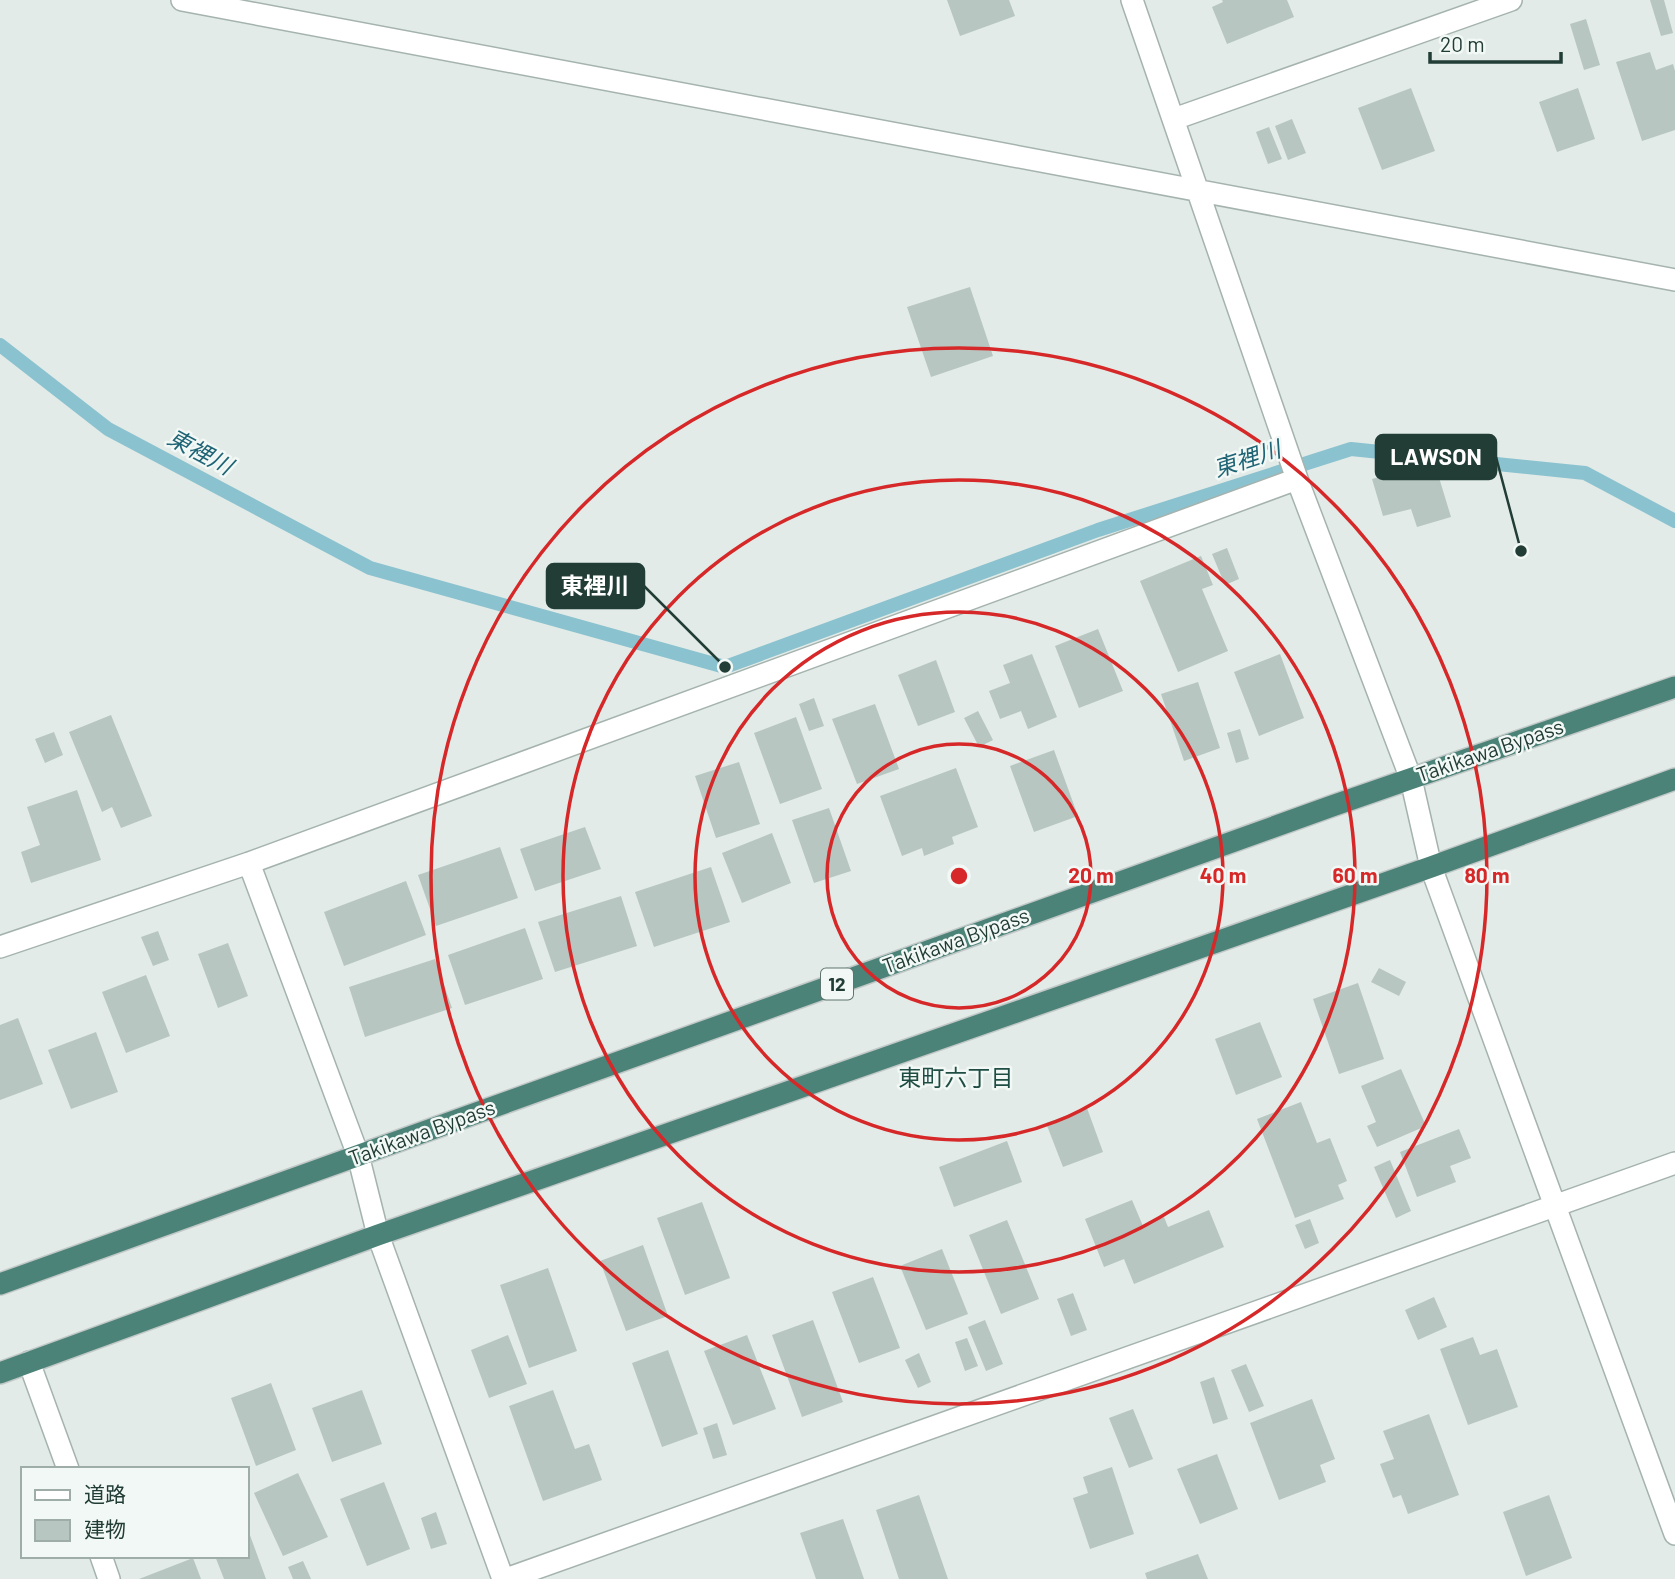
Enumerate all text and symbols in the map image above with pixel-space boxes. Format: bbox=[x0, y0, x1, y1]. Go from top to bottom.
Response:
scale bar bbox=[1430, 21, 1561, 65]
text: 20 m bbox=[1440, 31, 1485, 56]
water label: 東裡川 bbox=[163, 423, 240, 481]
water label: 東裡川 bbox=[1210, 433, 1287, 482]
callout: LAWSON bbox=[1376, 435, 1496, 479]
text: LAWSON bbox=[1390, 442, 1482, 470]
callout: 東裡川 bbox=[547, 564, 644, 608]
text: 東裡川 bbox=[561, 571, 630, 599]
street label: Takikawa Bypass bbox=[1413, 713, 1566, 786]
text: 20 m bbox=[1068, 862, 1114, 887]
text: 40 m bbox=[1200, 862, 1246, 887]
text: 60 m bbox=[1333, 862, 1377, 887]
text: 80 m bbox=[1464, 862, 1510, 887]
centre of rings bbox=[947, 864, 971, 888]
street label: Takikawa Bypass bbox=[879, 902, 1032, 978]
road number: 12 bbox=[821, 968, 853, 1000]
district label: 東町六丁目 bbox=[899, 1063, 1014, 1091]
street label: Takikawa Bypass bbox=[345, 1094, 498, 1170]
legend bbox=[21, 1467, 248, 1558]
text: 道路 bbox=[84, 1481, 126, 1506]
text: 建物 bbox=[84, 1516, 126, 1541]

